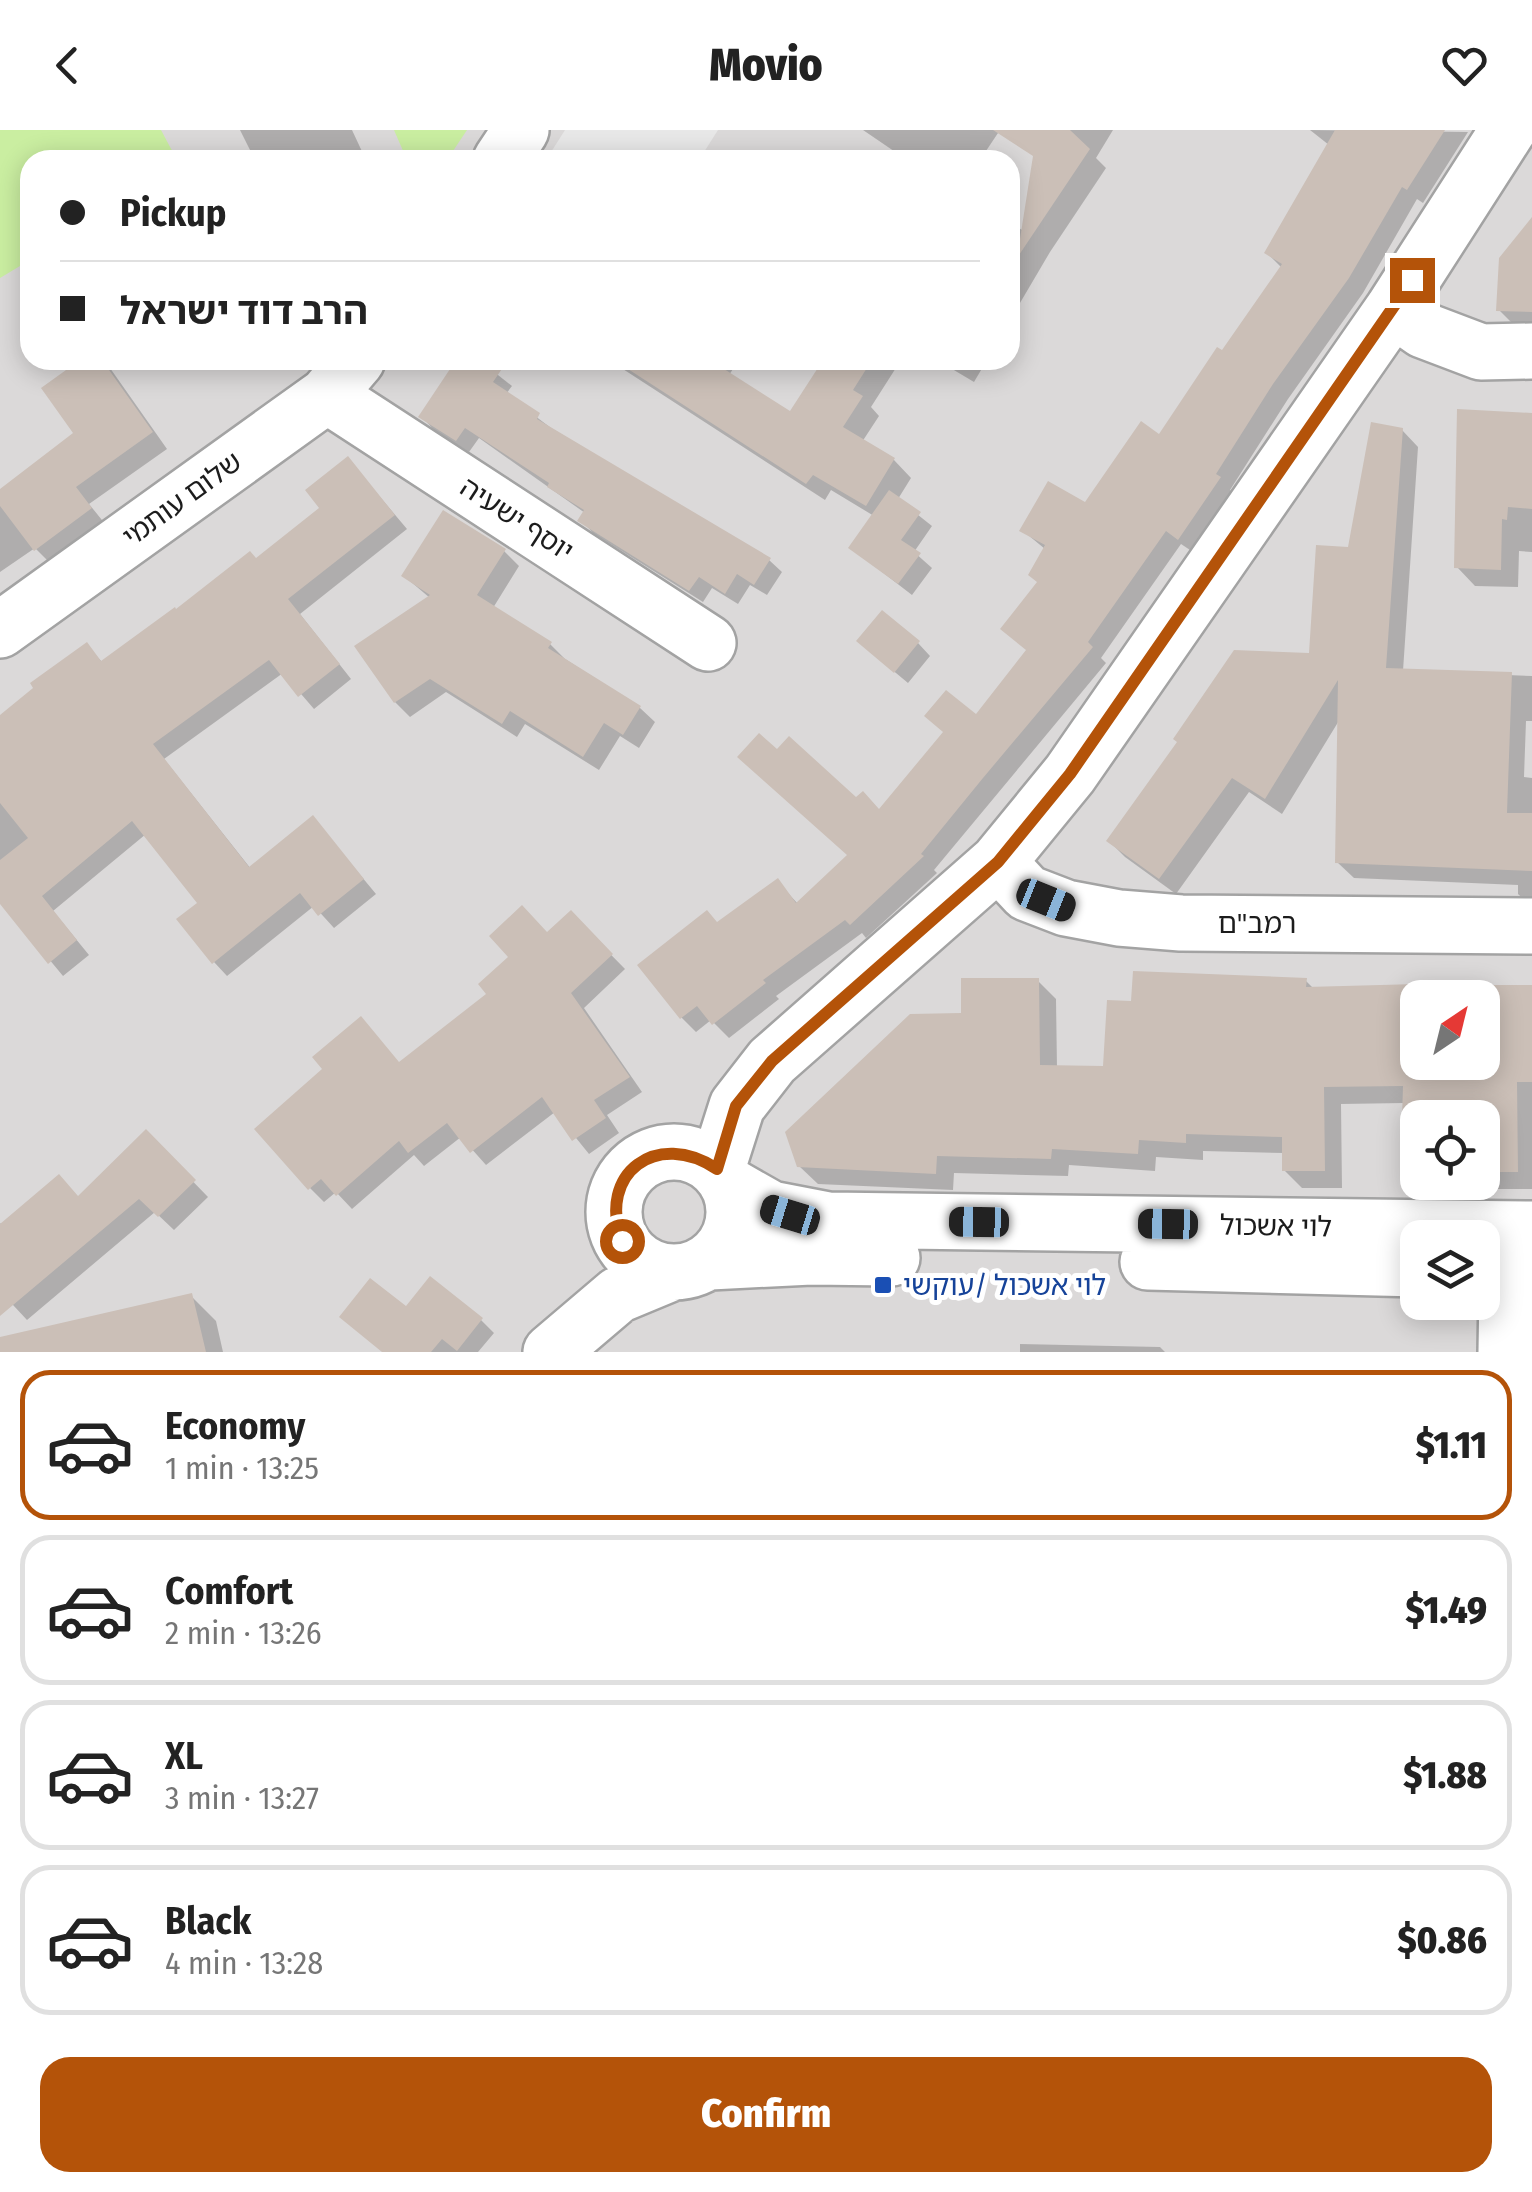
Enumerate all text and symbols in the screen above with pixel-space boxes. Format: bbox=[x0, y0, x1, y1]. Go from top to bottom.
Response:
icon: back bbox=[40, 38, 95, 93]
text: Movio bbox=[709, 38, 823, 92]
icon: heart bbox=[1437, 38, 1492, 93]
text: Pickup bbox=[120, 190, 226, 236]
route end bbox=[1390, 258, 1435, 303]
text: הרב דוד ישראל bbox=[120, 288, 368, 334]
street label: שלום עותמי bbox=[116, 445, 248, 553]
street label: יוסף ישעיה bbox=[454, 470, 580, 568]
car bbox=[1013, 875, 1079, 925]
street label: רמב"ם bbox=[1218, 907, 1296, 940]
north arrow bbox=[1400, 980, 1500, 1080]
map controls bbox=[1400, 980, 1500, 1320]
button: locate bbox=[1400, 1100, 1500, 1200]
car bbox=[757, 1192, 823, 1238]
car bbox=[949, 1206, 1009, 1238]
car bbox=[1138, 1208, 1198, 1240]
street label: לוי אשכול bbox=[1220, 1209, 1332, 1243]
route start bbox=[600, 1219, 645, 1264]
button: layers bbox=[1400, 1220, 1500, 1320]
place label: לוי אשכול /עוקשי bbox=[903, 1269, 1106, 1302]
marker: לוי אשכול /עוקשי bbox=[872, 1274, 894, 1296]
icon: car bbox=[45, 1400, 135, 1490]
text: Economy bbox=[165, 1403, 305, 1449]
text: $1.11 bbox=[1416, 1422, 1487, 1468]
text: 1 min · 13:25 bbox=[165, 1449, 319, 1487]
icon: car bbox=[45, 1565, 135, 1655]
text: Comfort bbox=[165, 1568, 293, 1614]
text: $1.49 bbox=[1405, 1587, 1487, 1633]
text: 2 min · 13:26 bbox=[165, 1614, 322, 1652]
icon: car bbox=[45, 1730, 135, 1820]
text: XL bbox=[165, 1733, 203, 1779]
text: $1.88 bbox=[1403, 1752, 1487, 1798]
text: 3 min · 13:27 bbox=[165, 1779, 319, 1817]
icon: car bbox=[45, 1895, 135, 1985]
text: Black bbox=[165, 1898, 251, 1944]
text: $0.86 bbox=[1397, 1917, 1487, 1963]
text: 4 min · 13:28 bbox=[165, 1944, 323, 1982]
button: Confirm bbox=[40, 2057, 1492, 2172]

